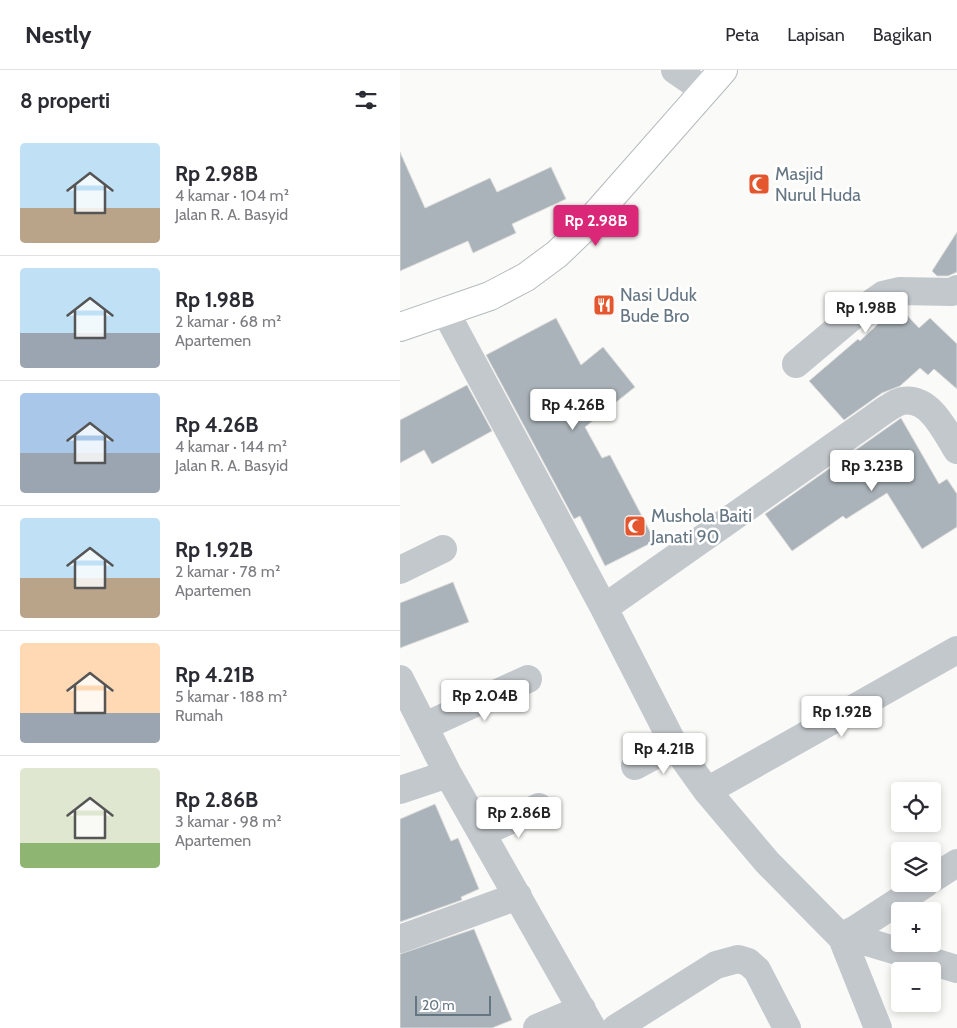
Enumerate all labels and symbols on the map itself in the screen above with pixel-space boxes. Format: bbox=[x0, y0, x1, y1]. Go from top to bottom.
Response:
place label: Masjid Nurul Huda bbox=[775, 163, 861, 206]
mosque icon: Masjid Nurul Huda bbox=[747, 172, 771, 196]
pin: Rp 2.98B bbox=[544, 204, 648, 247]
place label: Nasi Uduk Bude Bro bbox=[620, 284, 698, 327]
pin: Rp 1.98B bbox=[814, 292, 918, 334]
restaurant icon: Nasi Uduk Bude Bro bbox=[592, 293, 616, 317]
pin: Rp 4.26B bbox=[521, 388, 625, 431]
pin: Rp 3.23B bbox=[820, 450, 924, 492]
place label: Mushola Baiti Janati 90 bbox=[650, 505, 752, 548]
mosque icon: Mushola Baiti Janati 90 bbox=[623, 514, 647, 538]
pin: Rp 2.04B bbox=[433, 680, 537, 722]
pin: Rp 1.92B bbox=[790, 696, 894, 738]
pin: Rp 4.21B bbox=[612, 732, 716, 775]
pin: Rp 2.86B bbox=[467, 796, 571, 839]
scale bar bbox=[415, 993, 491, 1016]

